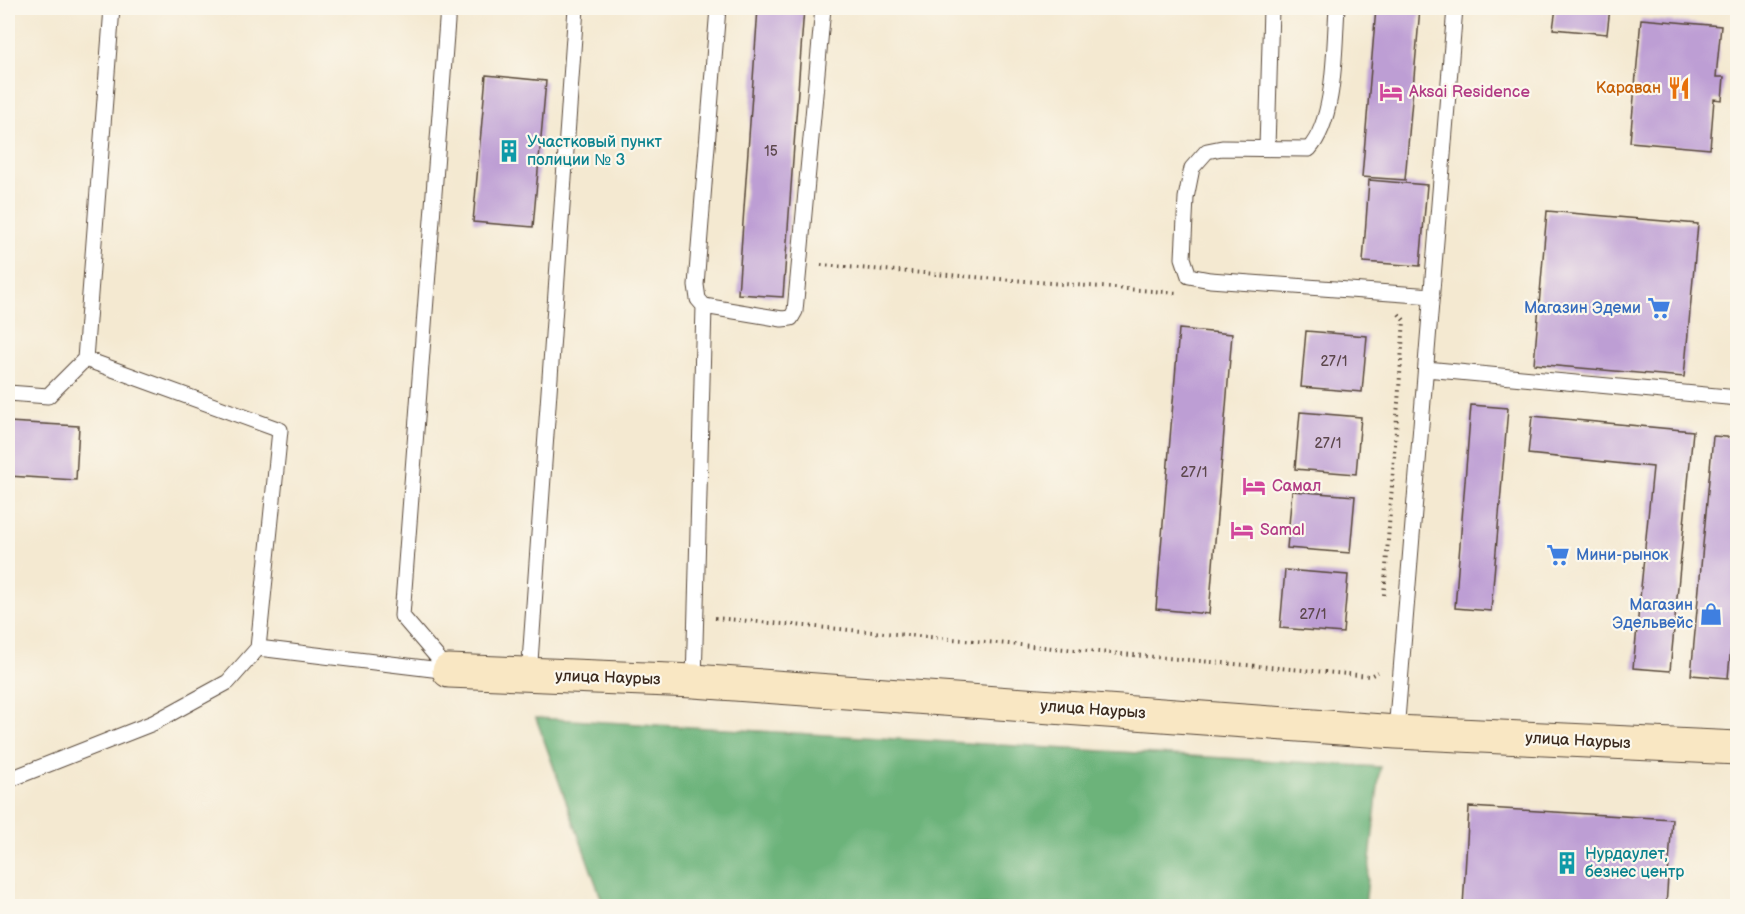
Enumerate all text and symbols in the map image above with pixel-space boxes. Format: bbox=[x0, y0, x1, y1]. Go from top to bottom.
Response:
restaurant icon: Караван bbox=[1666, 75, 1692, 101]
hotel icon: Aksai Residence bbox=[1378, 79, 1404, 105]
place label: Караван bbox=[1596, 79, 1661, 98]
place label: Aksai Residence bbox=[1409, 83, 1530, 102]
place label: Участковый пункт полиции № 3 bbox=[527, 133, 663, 170]
building icon: Участковый пункт полиции № 3 bbox=[496, 138, 522, 164]
house number: 15 bbox=[764, 143, 778, 160]
supermarket icon: Магазин Эдеми bbox=[1646, 295, 1672, 321]
place label: Магазин Эдеми bbox=[1524, 299, 1641, 318]
house number: 27/1 bbox=[1321, 353, 1347, 370]
house number: 27/1 bbox=[1315, 435, 1341, 452]
house number: 27/1 bbox=[1181, 464, 1207, 481]
hotel icon: Самал bbox=[1241, 473, 1267, 499]
place label: Самал bbox=[1272, 477, 1321, 496]
hotel icon: Samal bbox=[1229, 517, 1255, 543]
place label: Samal bbox=[1260, 521, 1305, 540]
supermarket icon: Мини-рынок bbox=[1545, 542, 1571, 568]
place label: Мини-рынок bbox=[1576, 546, 1669, 565]
place label: Магазин Эдельвейс bbox=[1612, 596, 1693, 633]
shop icon: Магазин Эдельвейс bbox=[1698, 601, 1724, 627]
house number: 27/1 bbox=[1300, 606, 1326, 623]
street label: улица Наурыз bbox=[555, 667, 661, 689]
street label: улица Наурыз bbox=[1040, 697, 1147, 723]
street label: улица Наурыз bbox=[1525, 729, 1631, 753]
place label: Нурдаулет, безнес центр bbox=[1585, 845, 1684, 882]
building icon: Нурдаулет, безнес центр bbox=[1554, 850, 1580, 876]

